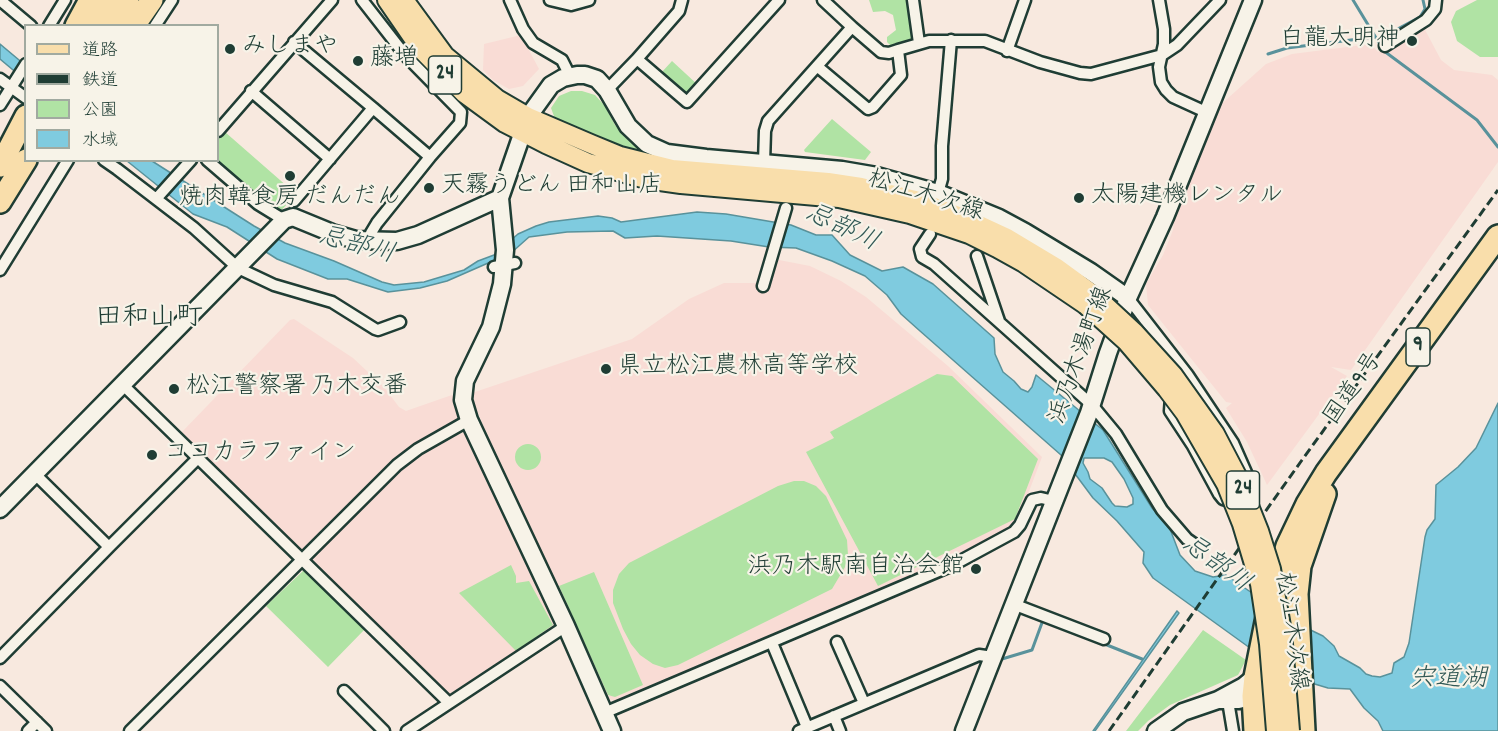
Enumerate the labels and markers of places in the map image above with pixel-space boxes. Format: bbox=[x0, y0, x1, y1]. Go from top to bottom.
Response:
place label: 白龍大明神 bbox=[1280, 27, 1400, 55]
marker: 白龍大明神 bbox=[1405, 34, 1419, 48]
place label: みしまや bbox=[242, 35, 338, 63]
marker: みしまや bbox=[223, 42, 237, 56]
place label: 藤増 bbox=[370, 47, 418, 75]
marker: 藤増 bbox=[351, 54, 365, 68]
marker: 焼肉韓食房 だんだん bbox=[283, 169, 297, 183]
place label: 天霧うどん 田和山店 bbox=[441, 174, 662, 202]
marker: 天霧うどん 田和山店 bbox=[422, 181, 436, 195]
place label: 太陽建機レンタル bbox=[1091, 184, 1283, 212]
place label: 焼肉韓食房 だんだん bbox=[179, 186, 401, 214]
marker: 太陽建機レンタル bbox=[1072, 191, 1086, 205]
place label: 県立松江農林高等学校 bbox=[618, 355, 858, 383]
marker: 県立松江農林高等学校 bbox=[599, 362, 613, 376]
place label: 松江警察署 乃木交番 bbox=[186, 375, 407, 403]
marker: 松江警察署 乃木交番 bbox=[167, 382, 181, 396]
place label: ココカラファイン bbox=[164, 441, 356, 469]
marker: ココカラファイン bbox=[145, 448, 159, 462]
place label: 浜乃木駅南自治会館 bbox=[748, 555, 964, 583]
marker: 浜乃木駅南自治会館 bbox=[969, 562, 983, 576]

